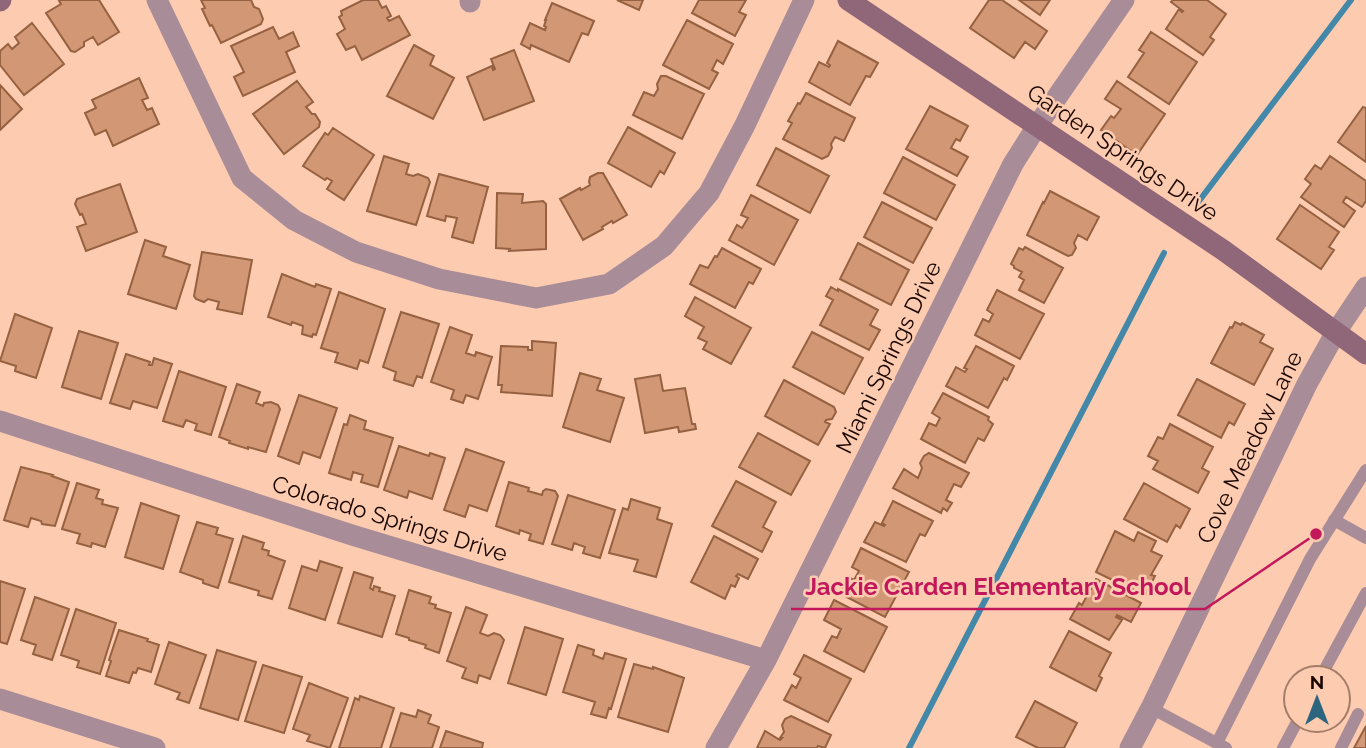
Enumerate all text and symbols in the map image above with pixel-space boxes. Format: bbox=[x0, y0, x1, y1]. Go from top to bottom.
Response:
street label: Garden Springs Drive bbox=[1022, 78, 1224, 226]
street label: Miami Springs Drive bbox=[830, 257, 946, 457]
street label: Cove Meadow Lane bbox=[1191, 346, 1307, 548]
street label: Colorado Springs Drive bbox=[269, 469, 511, 567]
callout: Jackie Carden Elementary School bbox=[791, 564, 1205, 609]
text: Jackie Carden Elementary School bbox=[805, 572, 1191, 601]
north arrow bbox=[1282, 664, 1352, 734]
text: N bbox=[1310, 671, 1324, 693]

